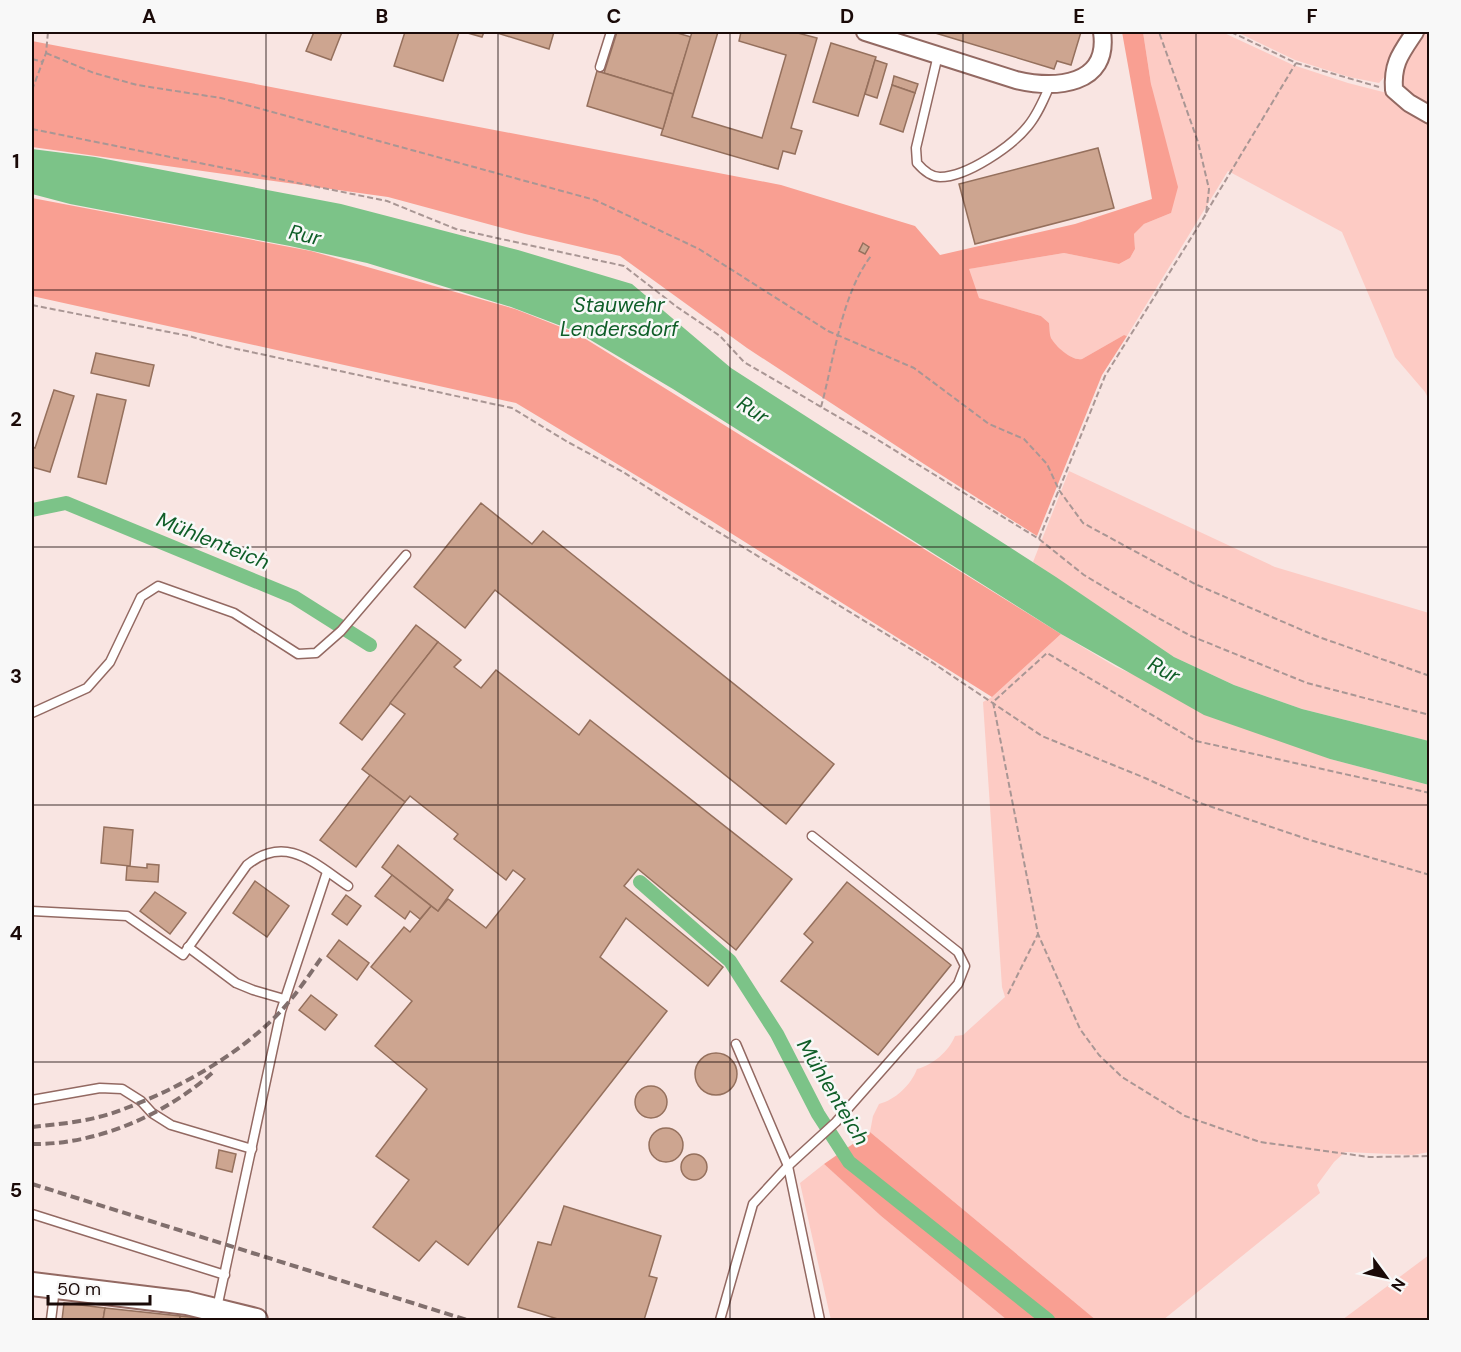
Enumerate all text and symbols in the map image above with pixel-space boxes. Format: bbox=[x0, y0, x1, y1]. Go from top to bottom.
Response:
text: A bbox=[142, 3, 156, 29]
text: B bbox=[376, 3, 388, 29]
text: C bbox=[607, 3, 621, 29]
text: D bbox=[840, 3, 854, 29]
text: E bbox=[1073, 3, 1085, 29]
text: F bbox=[1306, 3, 1318, 29]
text: 1 bbox=[12, 148, 20, 174]
water label: Rur bbox=[286, 218, 325, 253]
water label: Stauwehr Lendersdorf bbox=[560, 291, 679, 343]
water label: Rur bbox=[732, 389, 775, 431]
text: 2 bbox=[10, 406, 22, 432]
water label: Mühlenteich bbox=[152, 506, 274, 576]
water label: Rur bbox=[1143, 650, 1186, 691]
text: 3 bbox=[10, 663, 22, 689]
text: 4 bbox=[10, 920, 23, 946]
water label: Mühlenteich bbox=[790, 1034, 876, 1150]
text: 5 bbox=[10, 1177, 22, 1203]
north arrow bbox=[1356, 1247, 1416, 1307]
scale bar bbox=[48, 1268, 150, 1306]
text: N bbox=[1386, 1274, 1410, 1296]
text: 50 m bbox=[57, 1277, 101, 1301]

